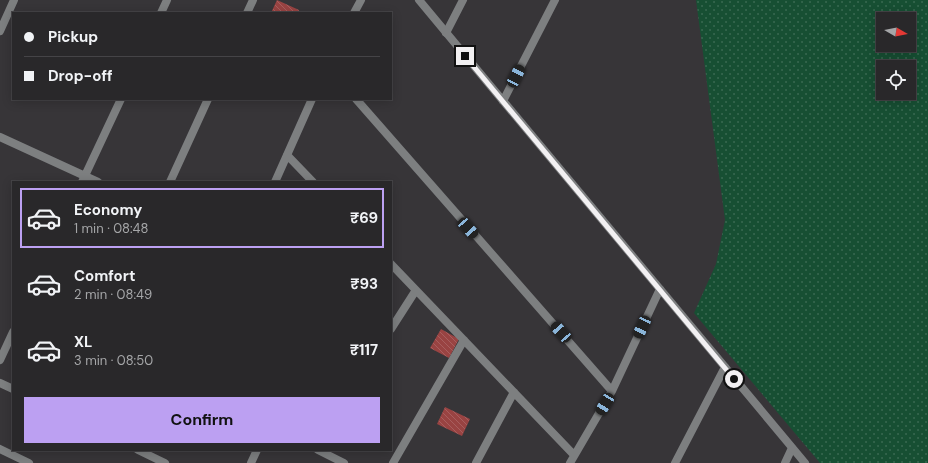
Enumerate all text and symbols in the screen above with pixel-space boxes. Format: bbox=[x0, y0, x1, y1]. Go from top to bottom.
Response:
north arrow bbox=[876, 12, 916, 52]
map controls bbox=[876, 12, 916, 100]
text: Pickup bbox=[48, 27, 98, 47]
route end bbox=[456, 47, 474, 65]
button: locate bbox=[876, 60, 916, 100]
car bbox=[505, 63, 527, 89]
text: Drop-off bbox=[48, 66, 113, 86]
icon: car bbox=[26, 200, 62, 236]
text: Economy bbox=[74, 200, 142, 220]
text: ₹69 bbox=[350, 208, 378, 228]
car bbox=[456, 215, 480, 241]
text: 1 min · 08:48 bbox=[74, 220, 148, 237]
icon: car bbox=[26, 266, 62, 302]
text: Comfort bbox=[74, 266, 135, 286]
text: ₹93 bbox=[350, 274, 378, 294]
text: 2 min · 08:49 bbox=[74, 286, 152, 303]
car bbox=[631, 314, 653, 340]
car bbox=[549, 319, 573, 345]
icon: car bbox=[26, 332, 62, 368]
text: XL bbox=[74, 332, 92, 352]
text: ₹117 bbox=[350, 340, 378, 360]
text: 3 min · 08:50 bbox=[74, 352, 153, 369]
route start bbox=[725, 370, 743, 388]
car bbox=[594, 391, 616, 417]
button: Confirm bbox=[24, 397, 380, 443]

